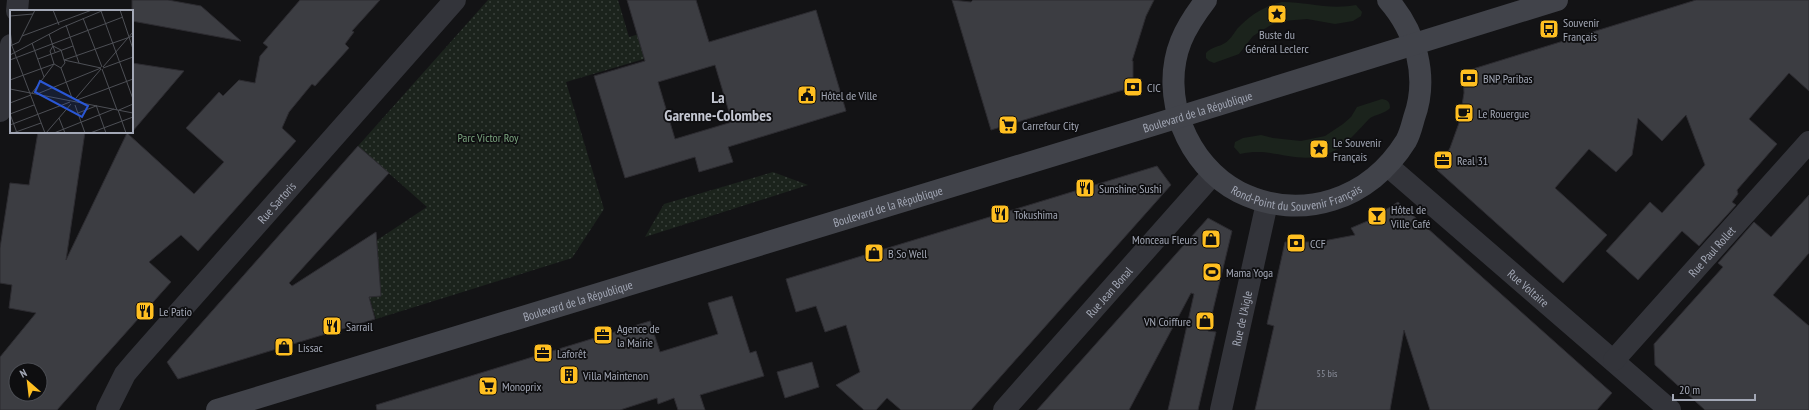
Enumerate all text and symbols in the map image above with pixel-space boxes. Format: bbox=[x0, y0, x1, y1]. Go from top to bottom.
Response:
place icon: Buste du Général Leclerc bbox=[1266, 3, 1288, 25]
inset map bbox=[10, 10, 133, 133]
place label: Souvenir Français bbox=[1563, 15, 1600, 44]
bus stop icon: Souvenir Français bbox=[1538, 18, 1560, 40]
place label: Buste du Général Leclerc bbox=[1245, 27, 1309, 56]
bank icon: BNP Paribas bbox=[1458, 67, 1480, 89]
place label: BNP Paribas bbox=[1483, 71, 1533, 86]
bank icon: CIC bbox=[1122, 76, 1144, 98]
place label: CIC bbox=[1147, 80, 1161, 95]
public building icon: Hôtel de Ville bbox=[796, 84, 818, 106]
district label: La Garenne-Colombes bbox=[664, 87, 772, 125]
street label: Boulevard de la République bbox=[1141, 87, 1254, 135]
place label: Hôtel de Ville bbox=[821, 88, 877, 103]
cafe icon: Le Rouergue bbox=[1453, 102, 1475, 124]
place label: Le Rouergue bbox=[1478, 106, 1529, 121]
supermarket icon: Carrefour City bbox=[997, 114, 1019, 136]
place label: Carrefour City bbox=[1022, 118, 1079, 133]
park label: Parc Victor Roy bbox=[458, 130, 519, 145]
place label: Le Souvenir Français bbox=[1333, 135, 1382, 164]
place icon: Le Souvenir Français bbox=[1308, 138, 1330, 160]
office icon: Real 31 bbox=[1432, 149, 1454, 171]
place label: Real 31 bbox=[1457, 153, 1488, 168]
restaurant icon: Sunshine Sushi bbox=[1074, 177, 1096, 199]
street label: Rue Sartoris bbox=[254, 178, 299, 226]
street label: Rond-Point du Souvenir Français bbox=[1230, 178, 1364, 192]
place label: Sunshine Sushi bbox=[1099, 181, 1162, 196]
text: Rond-Point du Souvenir Français bbox=[1229, 181, 1364, 213]
street label: Boulevard de la République bbox=[831, 182, 944, 230]
place label: Hôtel de Ville Café bbox=[1390, 202, 1430, 231]
restaurant icon: Tokushima bbox=[989, 203, 1011, 225]
bar icon: Hôtel de Ville Café bbox=[1366, 205, 1388, 227]
place label: Tokushima bbox=[1014, 207, 1058, 222]
street label: Rue Paul Rollet bbox=[1685, 222, 1738, 280]
shop icon: Monceau Fleurs bbox=[1200, 228, 1222, 250]
place label: Monceau Fleurs bbox=[1132, 232, 1197, 247]
bank icon: CCF bbox=[1285, 232, 1307, 254]
place label: CCF bbox=[1310, 236, 1326, 251]
shop icon: B So Well bbox=[863, 242, 885, 264]
place label: B So Well bbox=[888, 246, 927, 261]
sports icon: Mama Yoga bbox=[1201, 261, 1223, 283]
street label: Rue Jean Bonal bbox=[1082, 263, 1135, 320]
place label: Mama Yoga bbox=[1226, 265, 1273, 280]
street label: Rue Voltaire bbox=[1505, 266, 1553, 310]
street label: Boulevard de la République bbox=[521, 276, 634, 324]
street label: Rue de l'Aigle bbox=[1228, 289, 1255, 347]
restaurant icon: Le Patio bbox=[134, 300, 156, 322]
place label: Le Patio bbox=[159, 304, 192, 319]
shop icon: VN Coiffure bbox=[1194, 310, 1216, 332]
place label: VN Coiffure bbox=[1143, 314, 1191, 329]
restaurant icon: Sarrail bbox=[321, 315, 343, 337]
place label: Sarrail bbox=[346, 319, 373, 334]
place label: Agence de la Mairie bbox=[617, 321, 660, 350]
office icon: Agence de la Mairie bbox=[592, 324, 614, 346]
shop icon: Lissac bbox=[273, 336, 295, 358]
place label: Lissac bbox=[298, 340, 323, 355]
office icon: Laforêt bbox=[532, 342, 554, 364]
place label: Laforêt bbox=[557, 346, 587, 361]
north arrow bbox=[8, 362, 48, 402]
building icon: Villa Maintenon bbox=[558, 364, 580, 386]
text: N bbox=[17, 366, 29, 381]
house number: 55 bis bbox=[1316, 367, 1338, 380]
place label: Villa Maintenon bbox=[582, 368, 648, 383]
supermarket icon: Monoprix bbox=[477, 375, 499, 397]
scale bar bbox=[1673, 376, 1755, 402]
place label: Monoprix bbox=[502, 379, 541, 394]
text: 20 m bbox=[1679, 382, 1700, 397]

